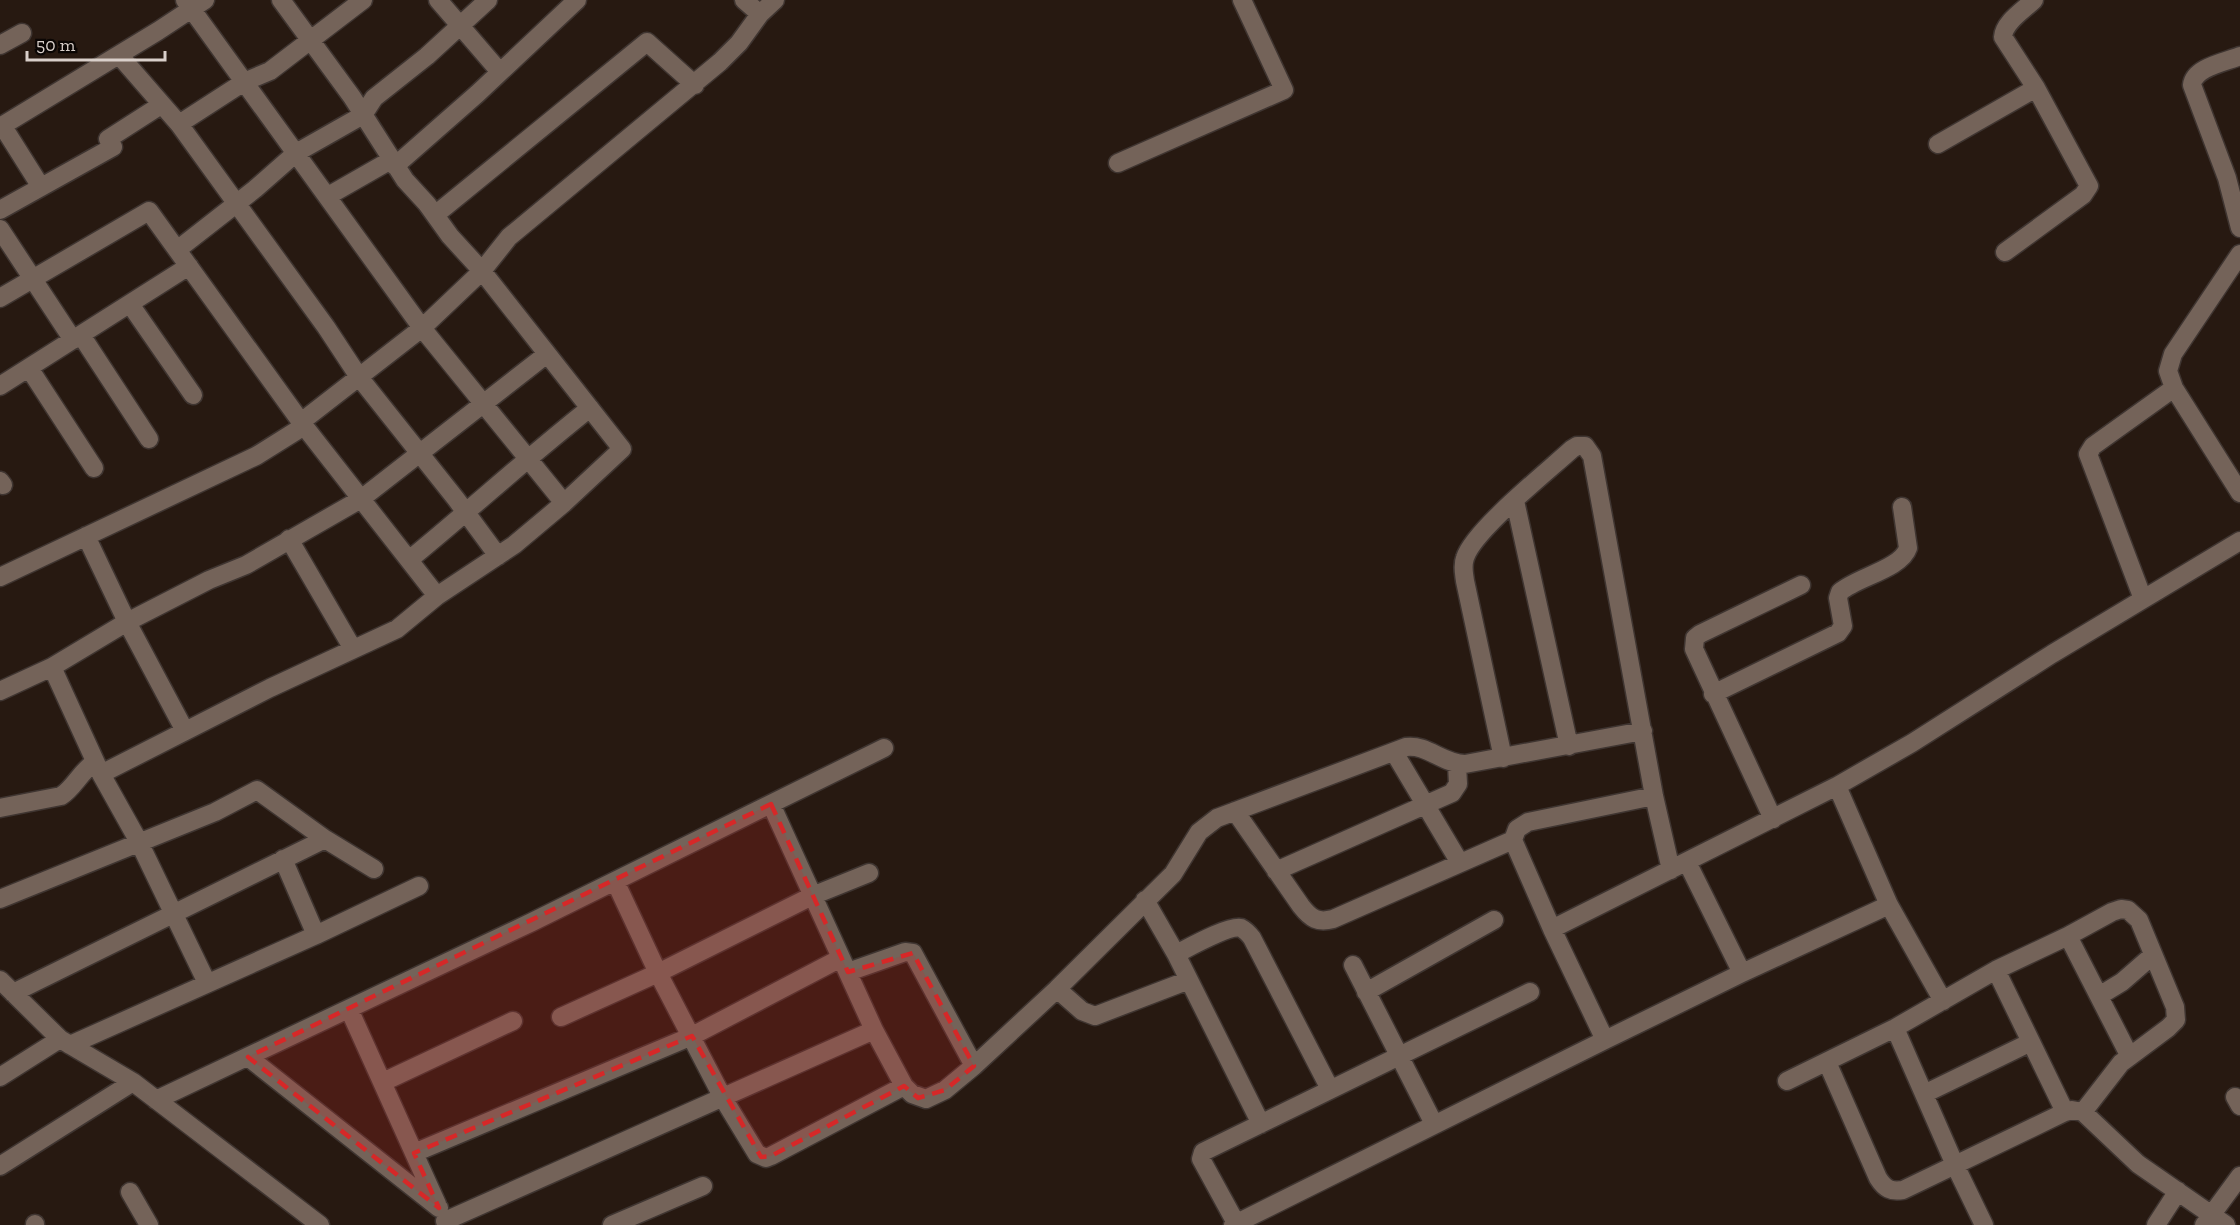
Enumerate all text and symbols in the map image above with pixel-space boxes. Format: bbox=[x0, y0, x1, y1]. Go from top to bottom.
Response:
scale bar bbox=[27, 24, 165, 62]
text: 50 m bbox=[36, 34, 76, 56]

